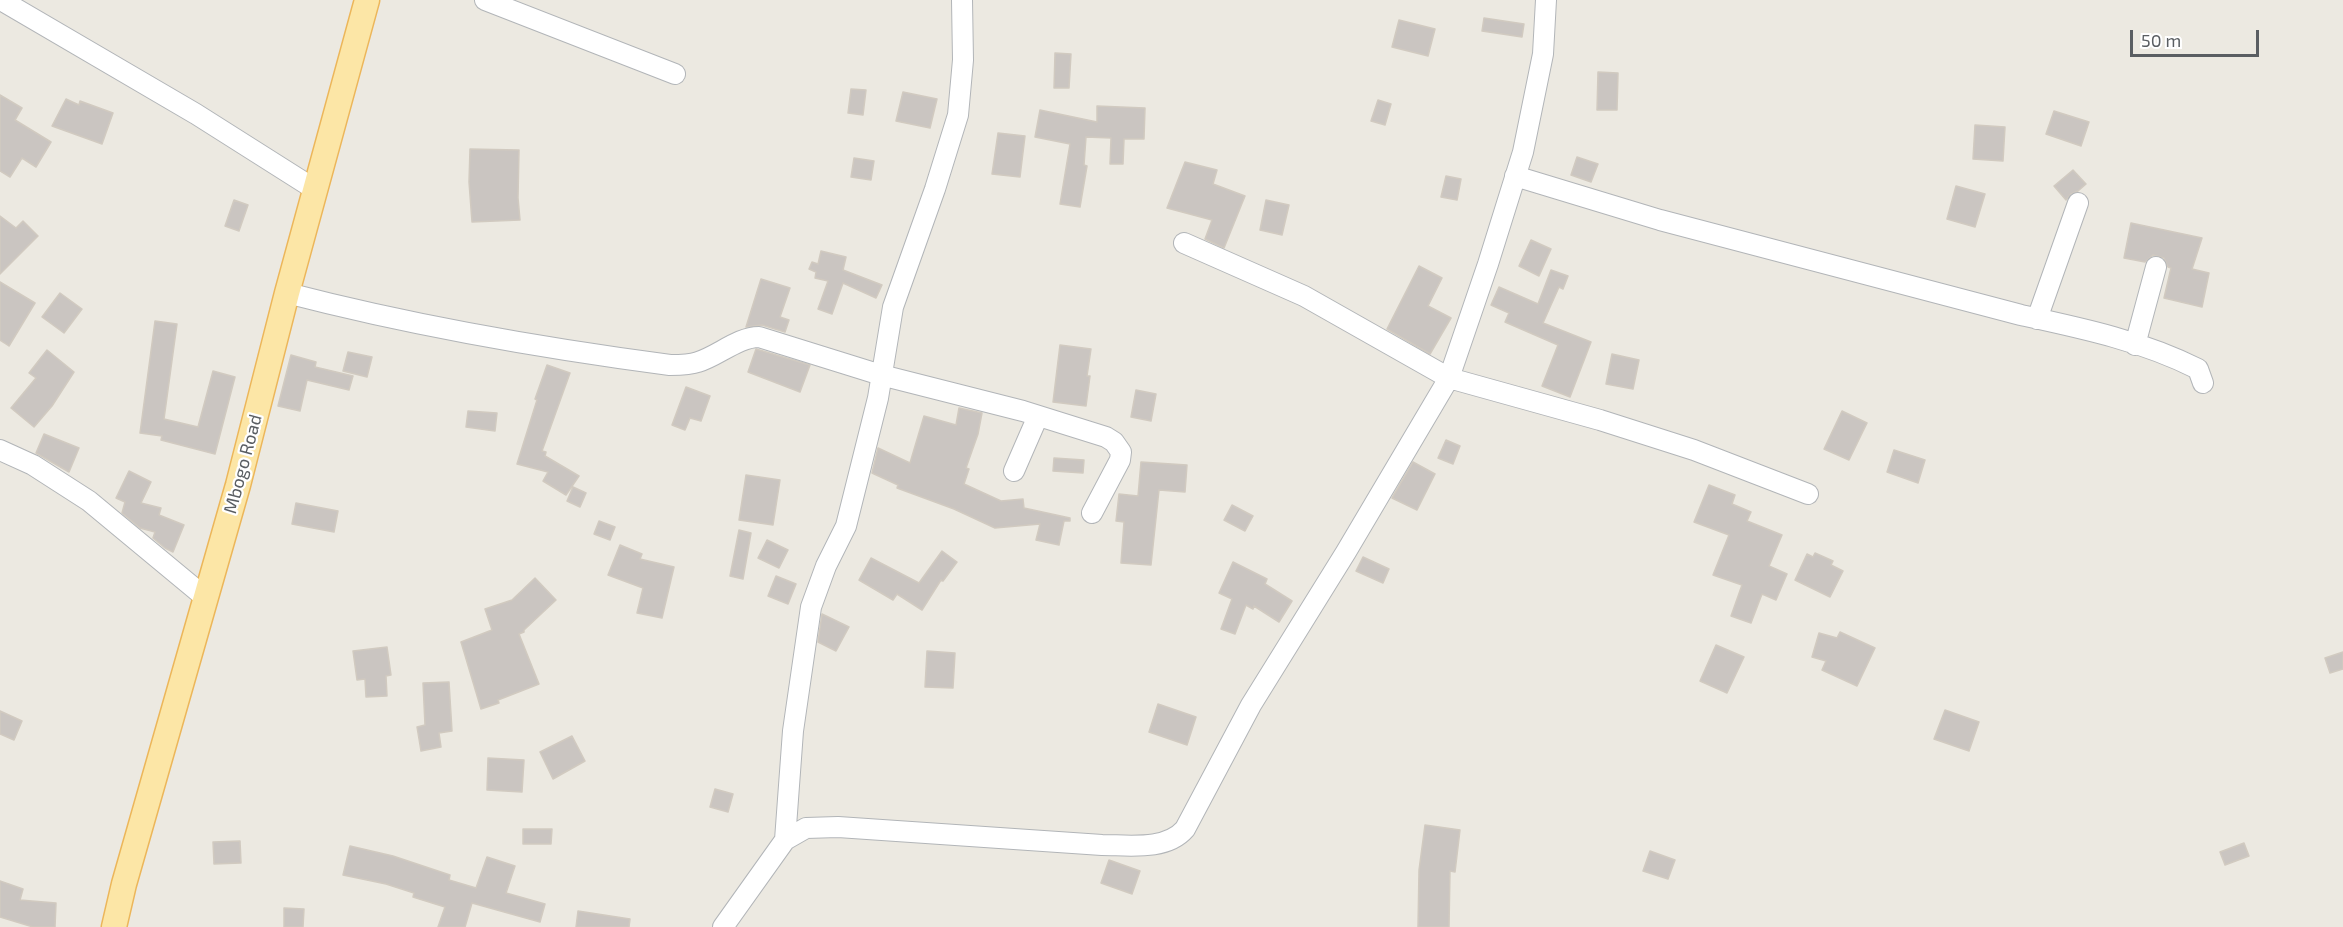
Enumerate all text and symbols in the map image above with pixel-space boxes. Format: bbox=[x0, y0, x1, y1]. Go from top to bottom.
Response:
scale bar bbox=[2133, 18, 2262, 56]
text: 50 m bbox=[2141, 29, 2181, 51]
street label: Mbogo Road bbox=[219, 412, 267, 516]

